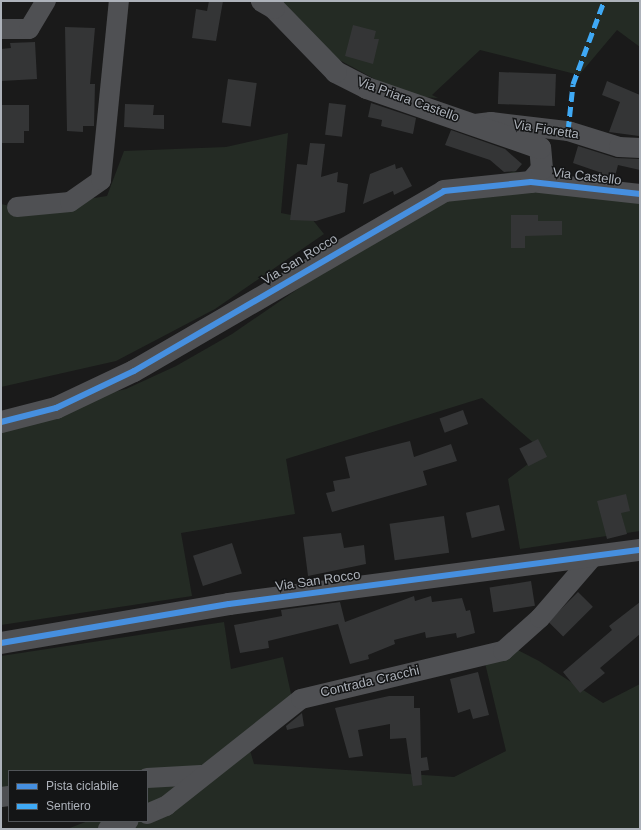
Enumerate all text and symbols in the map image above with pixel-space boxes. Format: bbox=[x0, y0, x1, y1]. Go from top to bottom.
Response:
street label: Via Priara Castello bbox=[355, 74, 461, 126]
street label: Via Fioretta bbox=[512, 117, 580, 143]
street label: Via Castello bbox=[552, 165, 622, 189]
street label: Via San Rocco bbox=[259, 231, 341, 289]
street label: Via San Rocco bbox=[274, 567, 362, 595]
street label: Contrada Cracchi bbox=[319, 663, 421, 701]
legend bbox=[8, 770, 148, 822]
text: Pista ciclabile bbox=[46, 779, 119, 793]
text: Sentiero bbox=[46, 799, 91, 813]

